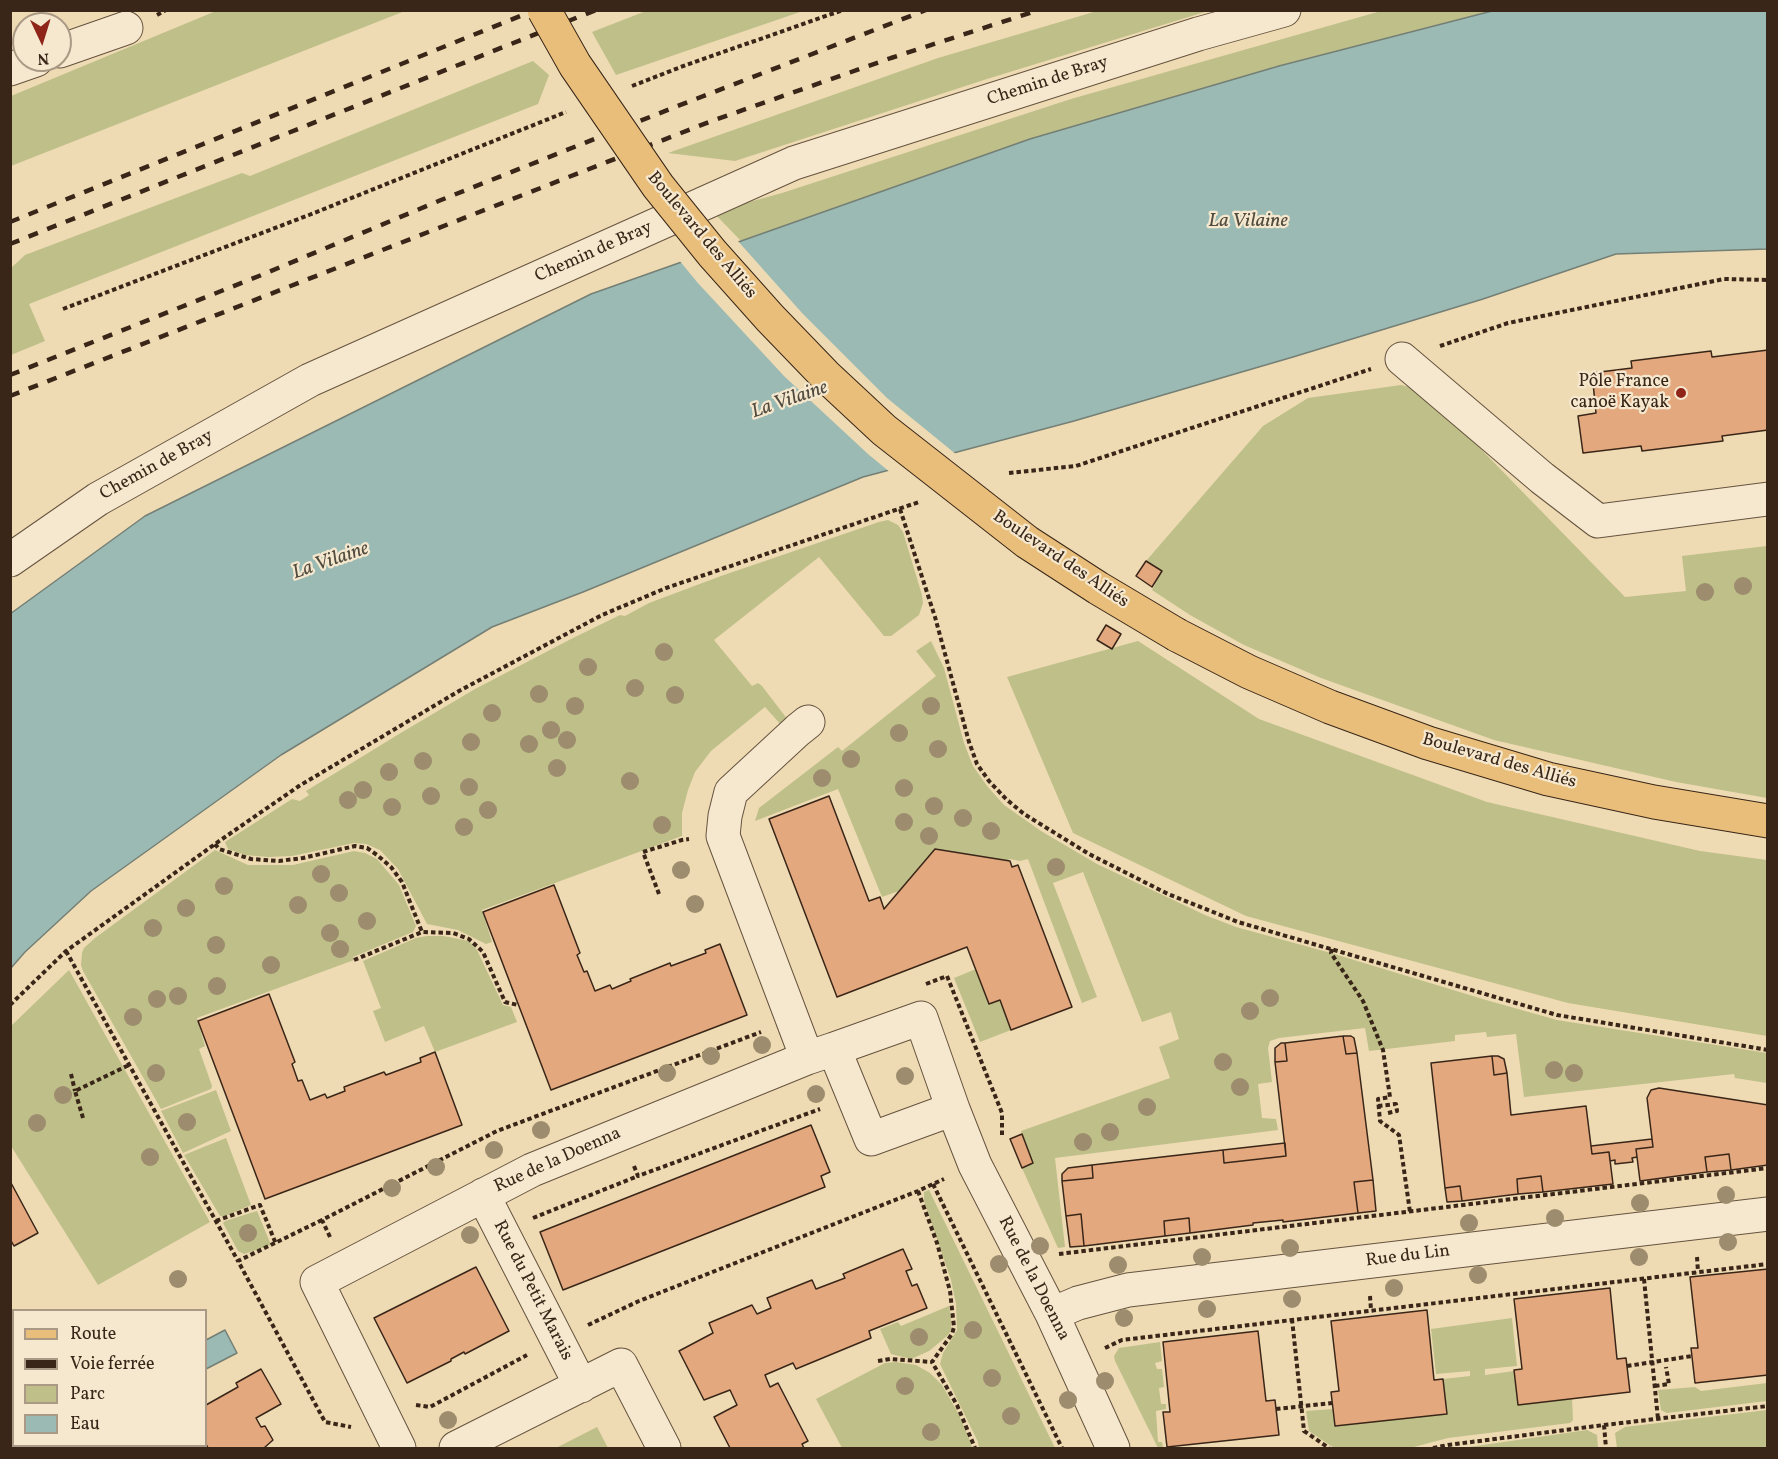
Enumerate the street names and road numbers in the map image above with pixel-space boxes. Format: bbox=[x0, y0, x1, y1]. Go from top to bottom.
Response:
street label: Chemin de Bray bbox=[985, 52, 1111, 112]
street label: Boulevard des Alliés bbox=[641, 168, 761, 304]
street label: Chemin de Bray bbox=[532, 218, 656, 288]
street label: Chemin de Bray bbox=[97, 426, 217, 506]
street label: Boulevard des Alliés bbox=[988, 506, 1132, 614]
street label: Boulevard des Alliés bbox=[1419, 730, 1579, 794]
street label: Rue de la Doenna bbox=[491, 1123, 625, 1199]
street label: Rue de la Doenna bbox=[992, 1213, 1074, 1345]
street label: Rue du Petit Marais bbox=[487, 1217, 577, 1365]
street label: Rue du Lin bbox=[1365, 1241, 1451, 1273]

